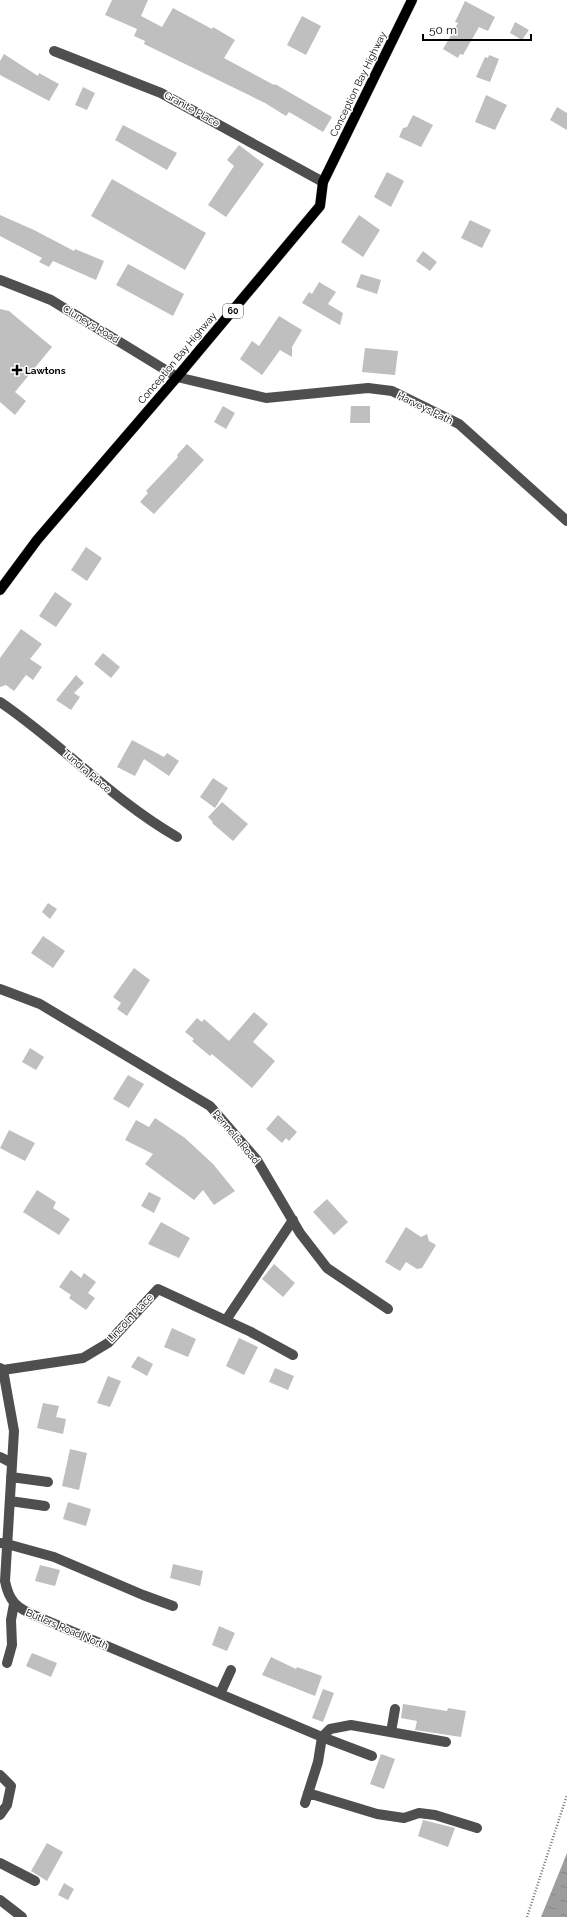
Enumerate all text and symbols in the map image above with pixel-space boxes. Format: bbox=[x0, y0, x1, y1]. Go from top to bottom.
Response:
scale bar bbox=[423, 16, 531, 42]
text: 50 m bbox=[429, 23, 457, 37]
street label: Conception Bay Highway bbox=[328, 29, 389, 138]
street label: Granite Place bbox=[162, 89, 222, 129]
street label: Cluneys Road bbox=[61, 303, 121, 345]
road number: 60 bbox=[223, 304, 243, 318]
street label: Conception Bay Highway bbox=[136, 310, 219, 406]
marker: Lawtons bbox=[12, 365, 22, 375]
place label: Lawtons bbox=[25, 365, 66, 376]
street label: Harveys Path bbox=[395, 390, 455, 426]
street label: Tundra Place bbox=[61, 747, 114, 795]
street label: Pennells Road bbox=[210, 1108, 262, 1166]
street label: Lincoln Place bbox=[105, 1291, 155, 1344]
street label: Butlers Road North bbox=[24, 1607, 110, 1651]

